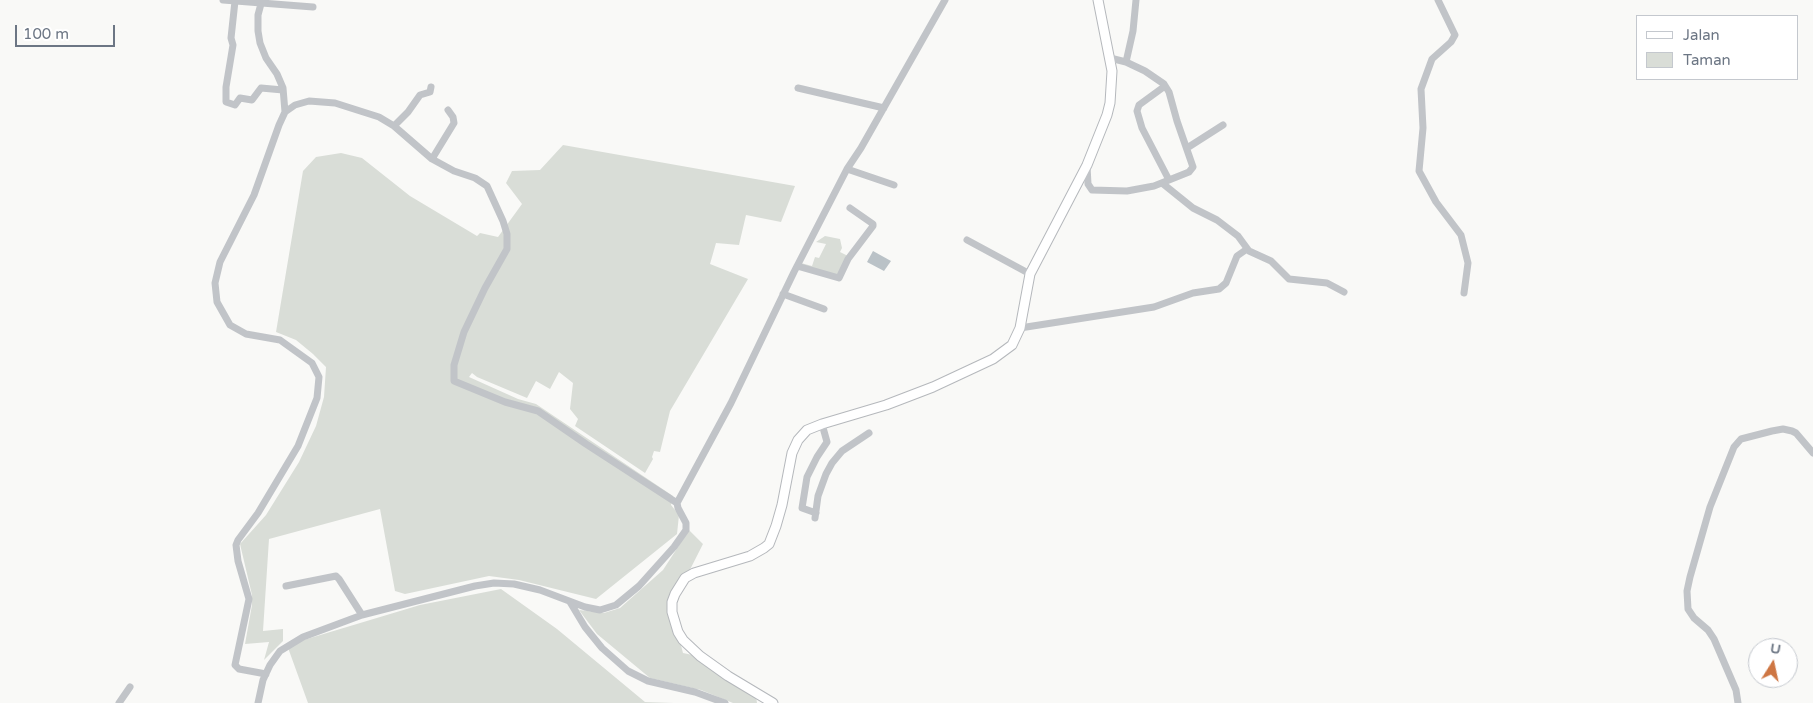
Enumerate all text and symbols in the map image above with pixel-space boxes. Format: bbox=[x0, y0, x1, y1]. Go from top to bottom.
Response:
scale bar bbox=[18, 15, 118, 47]
legend bbox=[1636, 15, 1798, 80]
text: 100 m bbox=[23, 25, 69, 43]
text: Jalan bbox=[1683, 26, 1720, 44]
text: Taman bbox=[1683, 51, 1731, 69]
north arrow bbox=[1748, 638, 1798, 688]
text: U bbox=[1769, 639, 1782, 658]

